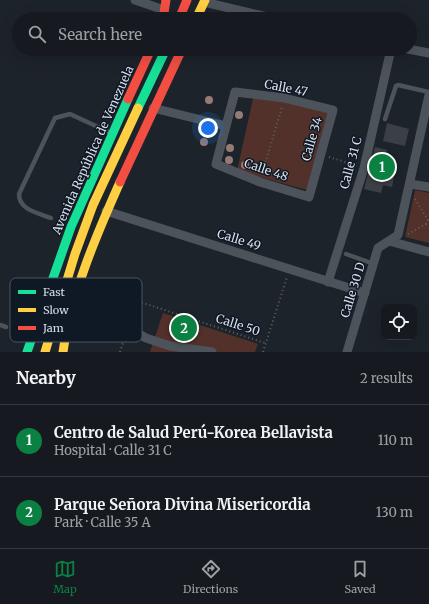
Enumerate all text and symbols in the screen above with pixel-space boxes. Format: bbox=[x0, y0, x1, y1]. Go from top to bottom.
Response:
search box bbox=[12, 12, 417, 56]
icon: search bbox=[26, 23, 48, 45]
text: Search here bbox=[58, 25, 142, 44]
street label: Avenida República de Venezuela bbox=[48, 63, 137, 237]
street label: Calle 47 bbox=[263, 76, 309, 99]
street label: Calle 34 bbox=[298, 115, 325, 163]
your location bbox=[198, 118, 218, 138]
street label: Calle 31 C bbox=[336, 135, 365, 191]
pin: 1 bbox=[369, 152, 395, 182]
street label: Calle 48 bbox=[242, 155, 290, 184]
street label: Calle 49 bbox=[215, 226, 263, 253]
street label: Calle 30 D bbox=[337, 260, 368, 319]
legend bbox=[10, 278, 142, 342]
text: Fast bbox=[43, 285, 66, 299]
text: Slow bbox=[43, 303, 69, 317]
map controls bbox=[381, 304, 417, 340]
button: locate bbox=[381, 304, 417, 340]
street label: Calle 50 bbox=[214, 310, 262, 339]
pin: 2 bbox=[171, 313, 197, 343]
text: Jam bbox=[42, 321, 64, 335]
text: Nearby bbox=[16, 367, 76, 389]
text: 2 results bbox=[360, 370, 413, 387]
text: Centro de Salud Perú-Korea Bellavista bbox=[54, 423, 333, 442]
text: 1 bbox=[26, 432, 32, 449]
text: 110 m bbox=[378, 432, 413, 449]
text: Hospital · Calle 31 C bbox=[54, 442, 172, 459]
text: Parque Señora Divina Misericordia bbox=[54, 495, 311, 514]
text: 2 bbox=[25, 504, 33, 521]
text: 130 m bbox=[376, 504, 413, 521]
text: Park · Calle 35 A bbox=[54, 514, 151, 531]
tab: Map bbox=[53, 558, 77, 596]
tab: Directions bbox=[183, 558, 238, 596]
tab: Saved bbox=[345, 558, 376, 596]

